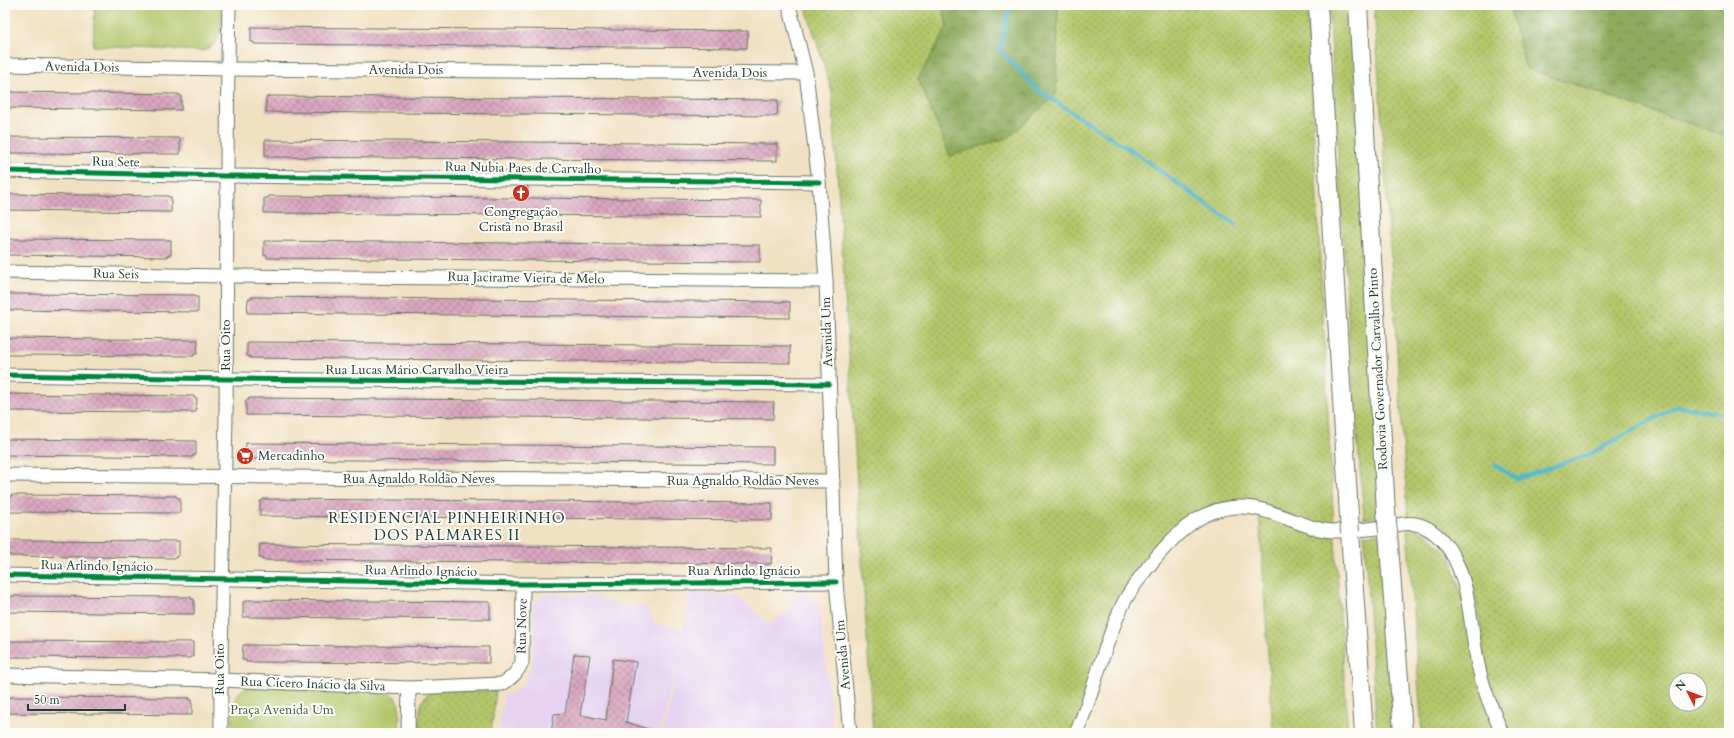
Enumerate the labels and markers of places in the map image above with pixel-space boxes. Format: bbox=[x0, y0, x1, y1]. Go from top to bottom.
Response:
church icon: Congregação Cristã no Brasil bbox=[511, 183, 531, 203]
place label: Congregação Cristã no Brasil bbox=[479, 203, 564, 236]
supermarket icon: Mercadinho bbox=[235, 446, 255, 466]
place label: Mercadinho bbox=[258, 447, 325, 465]

